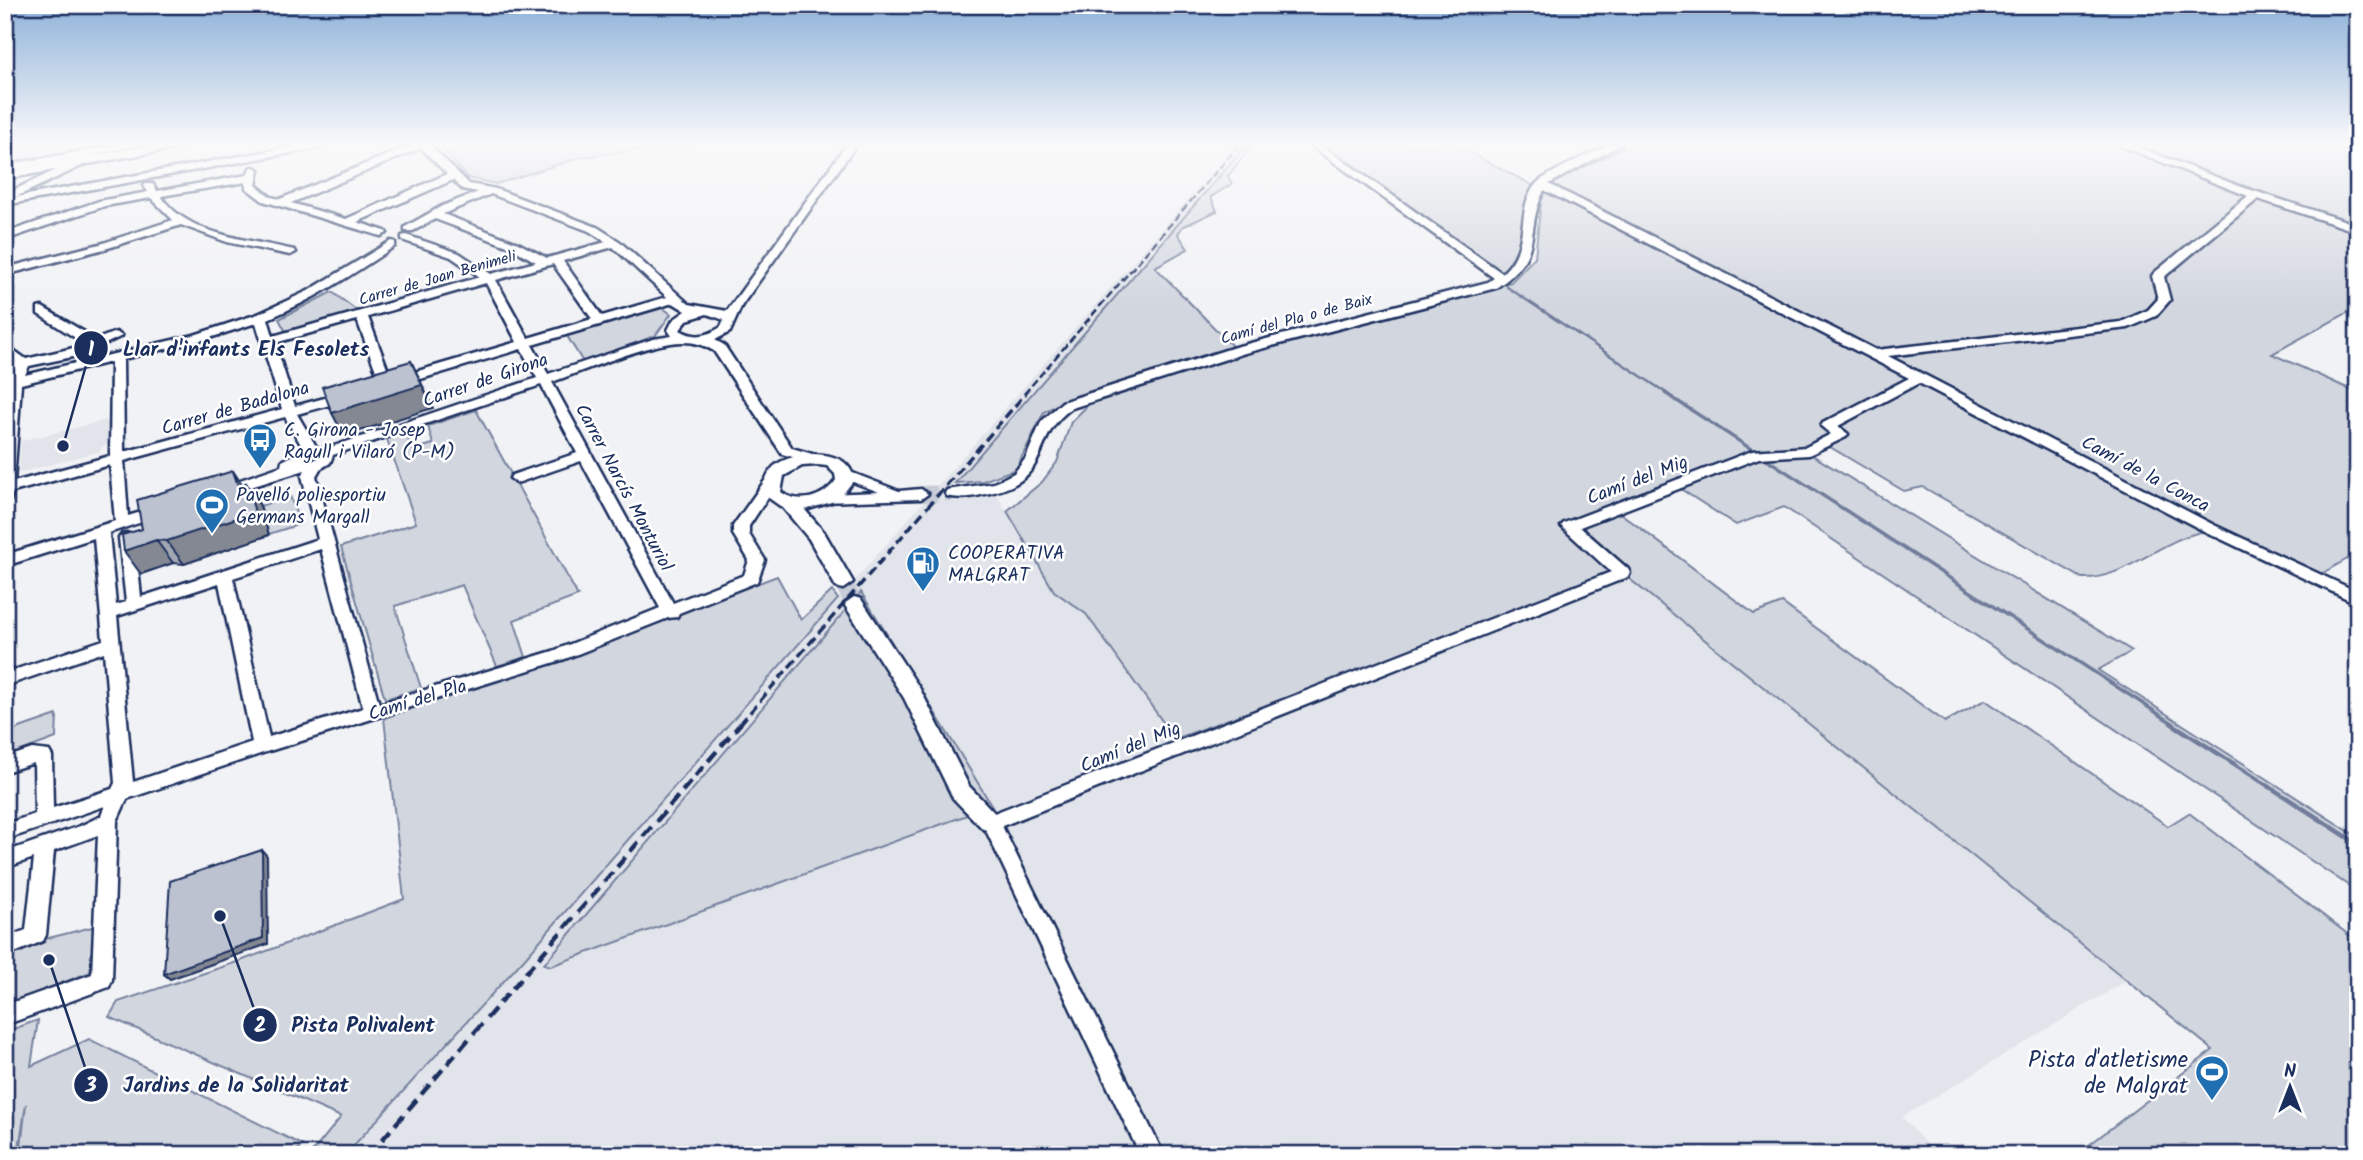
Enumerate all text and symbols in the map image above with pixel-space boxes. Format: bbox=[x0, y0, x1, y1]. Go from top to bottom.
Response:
street label: Carrer de Joan Benimeli bbox=[356, 244, 520, 313]
street label: Camí del Pla o de Baix bbox=[1218, 287, 1376, 352]
callout: Llar d'infants Els Fesolets bbox=[74, 327, 383, 369]
text: 1 bbox=[88, 334, 95, 367]
text: Llar d'infants Els Fesolets bbox=[123, 334, 369, 367]
street label: Carrer de Girona bbox=[419, 345, 552, 416]
street label: Carrer de Badalona bbox=[158, 373, 313, 444]
street label: Carrer Narcís Monturiol bbox=[566, 399, 680, 578]
place label: C. Girona - Josep Ragull i Vilaró (P-M) bbox=[284, 416, 455, 468]
bus stop icon: C. Girona - Josep Ragull i Vilaró (P-M) bbox=[241, 421, 279, 470]
street label: Camí de la Conca bbox=[2075, 428, 2215, 521]
street label: Camí del Mig bbox=[1583, 448, 1693, 514]
place label: Pavelló poliesportiu Germans Margall bbox=[236, 481, 386, 533]
sports icon: Pavelló poliesportiu Germans Margall bbox=[193, 486, 231, 535]
place label: COOPERATIVA MALGRAT bbox=[948, 539, 1064, 591]
fuel station icon: COOPERATIVA MALGRAT bbox=[904, 544, 942, 593]
street label: Camí del Pla bbox=[365, 672, 471, 730]
street label: Camí del Mig bbox=[1076, 714, 1186, 782]
callout: Pista Polivalent bbox=[242, 1004, 449, 1046]
text: 2 bbox=[254, 1010, 266, 1043]
text: Pista Polivalent bbox=[291, 1010, 435, 1043]
place label: Pista d'atletisme de Malgrat bbox=[2028, 1043, 2189, 1105]
north arrow bbox=[2254, 1052, 2324, 1122]
sports icon: Pista d'atletisme de Malgrat bbox=[2193, 1053, 2231, 1102]
text: N bbox=[2284, 1057, 2296, 1087]
callout: Jardins de la Solidaritat bbox=[74, 1064, 363, 1106]
text: 3 bbox=[84, 1070, 97, 1103]
text: Jardins de la Solidaritat bbox=[123, 1070, 349, 1103]

